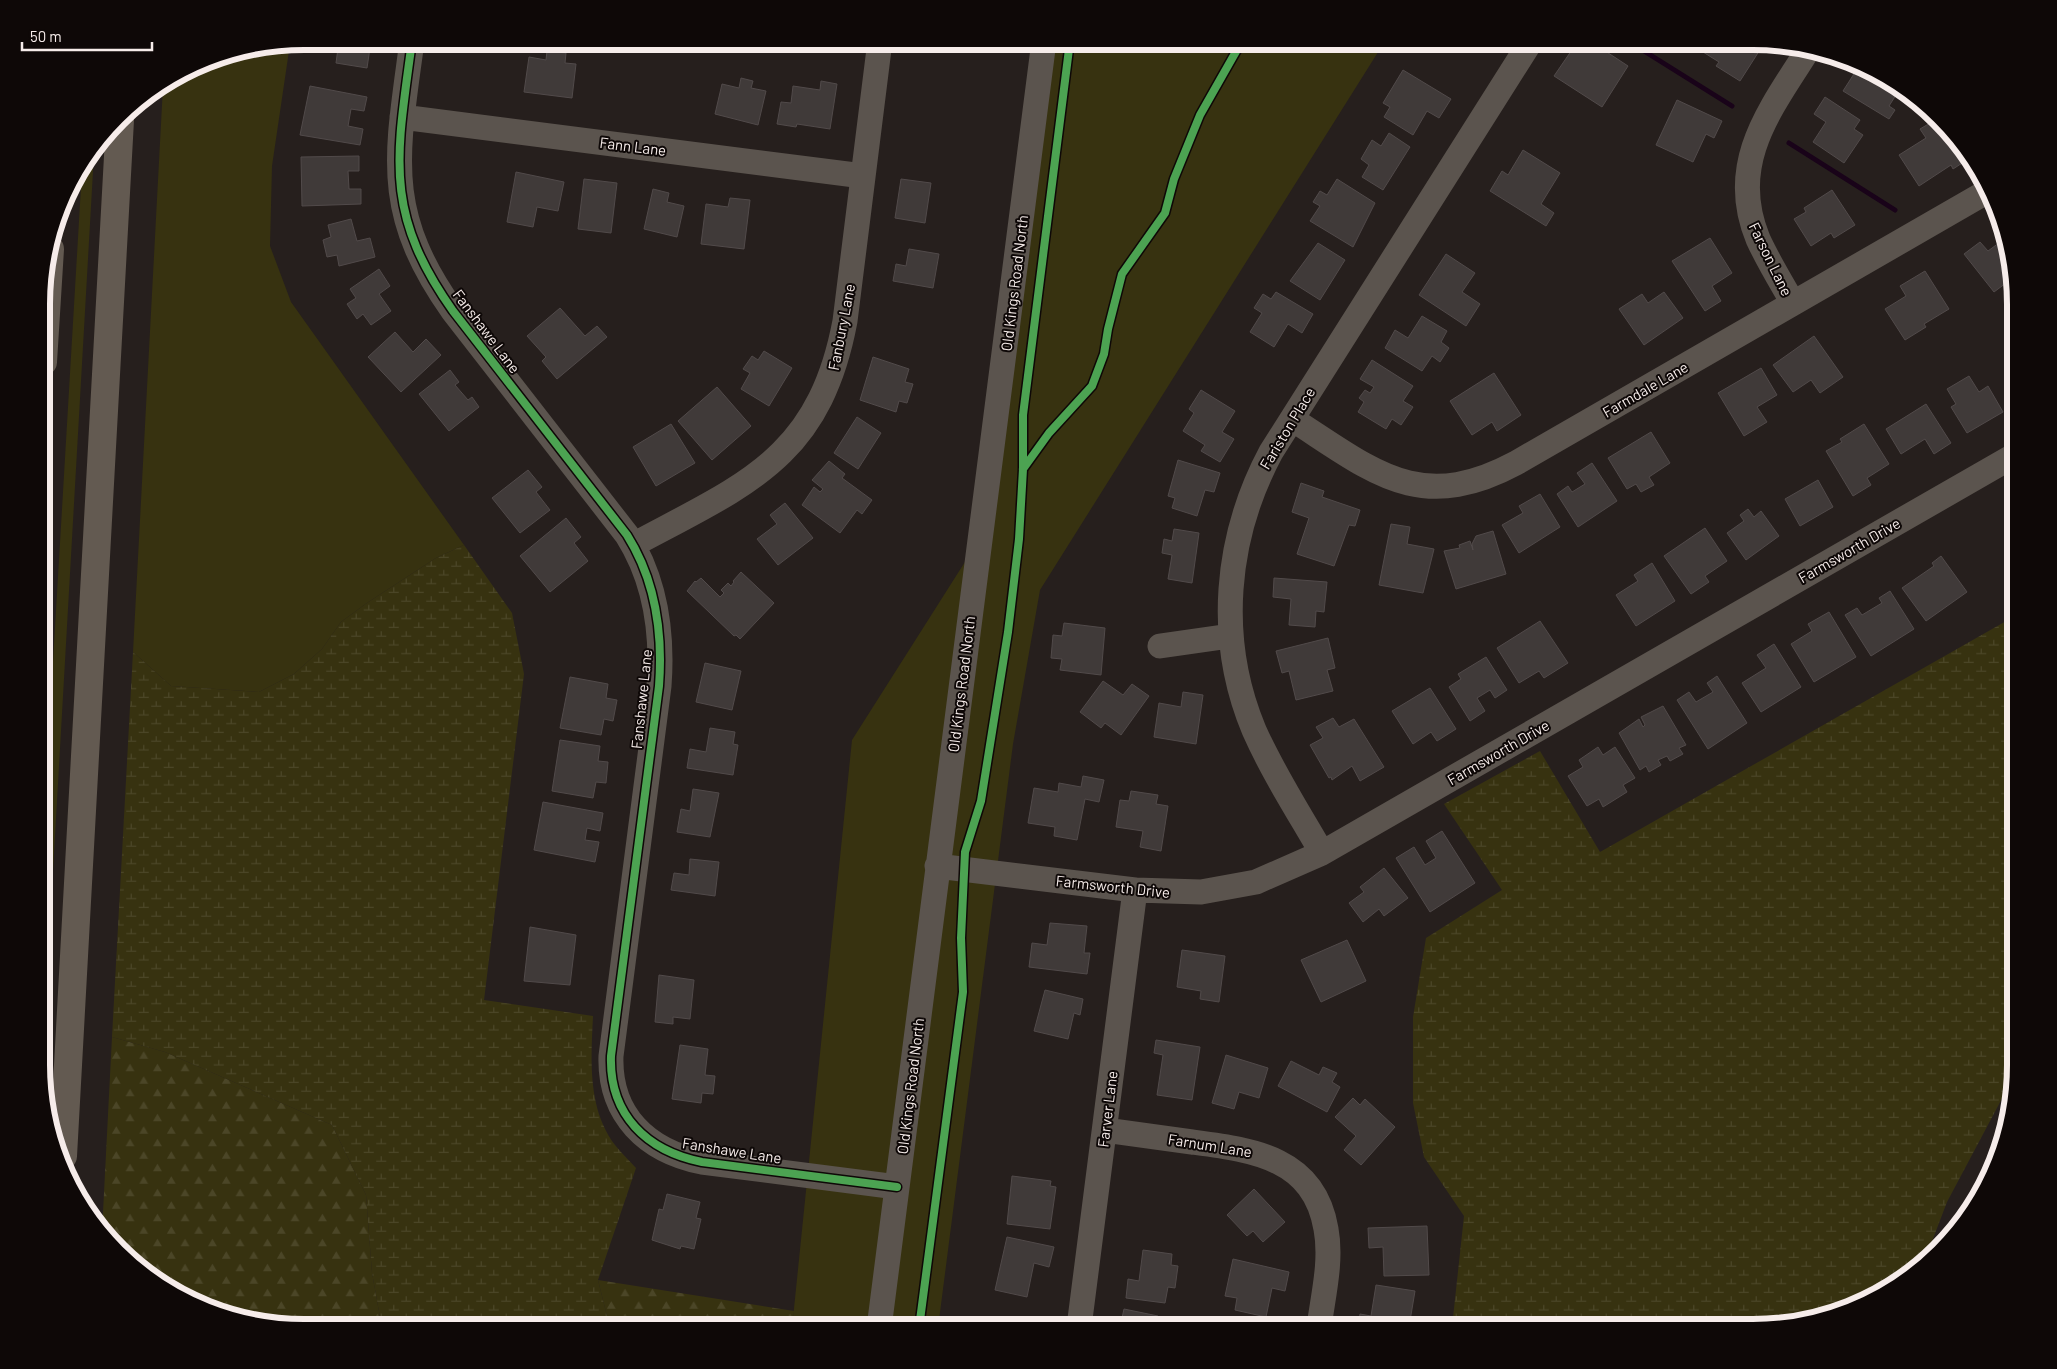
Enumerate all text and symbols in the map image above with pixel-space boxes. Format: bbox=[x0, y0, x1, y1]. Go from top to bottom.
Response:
scale bar bbox=[22, 20, 152, 52]
text: 50 m bbox=[30, 27, 62, 45]
street label: Fann Lane bbox=[599, 133, 667, 159]
street label: Old Kings Road North bbox=[997, 214, 1031, 352]
street label: Farson Lane bbox=[1745, 219, 1797, 299]
street label: Fanbury Lane bbox=[824, 282, 858, 372]
street label: Fanshawe Lane bbox=[450, 285, 524, 377]
street label: Farmdale Lane bbox=[1599, 357, 1691, 421]
street label: Fariston Place bbox=[1255, 384, 1319, 472]
street label: Farmsworth Drive bbox=[1795, 514, 1903, 586]
street label: Old Kings Road North bbox=[944, 615, 978, 753]
street label: Fanshawe Lane bbox=[627, 648, 655, 750]
street label: Farmsworth Drive bbox=[1444, 716, 1552, 788]
street label: Farmsworth Drive bbox=[1055, 871, 1171, 901]
street label: Old Kings Road North bbox=[893, 1017, 927, 1155]
street label: Farver Lane bbox=[1093, 1070, 1121, 1148]
street label: Farnum Lane bbox=[1167, 1129, 1253, 1161]
street label: Fanshawe Lane bbox=[681, 1133, 783, 1167]

